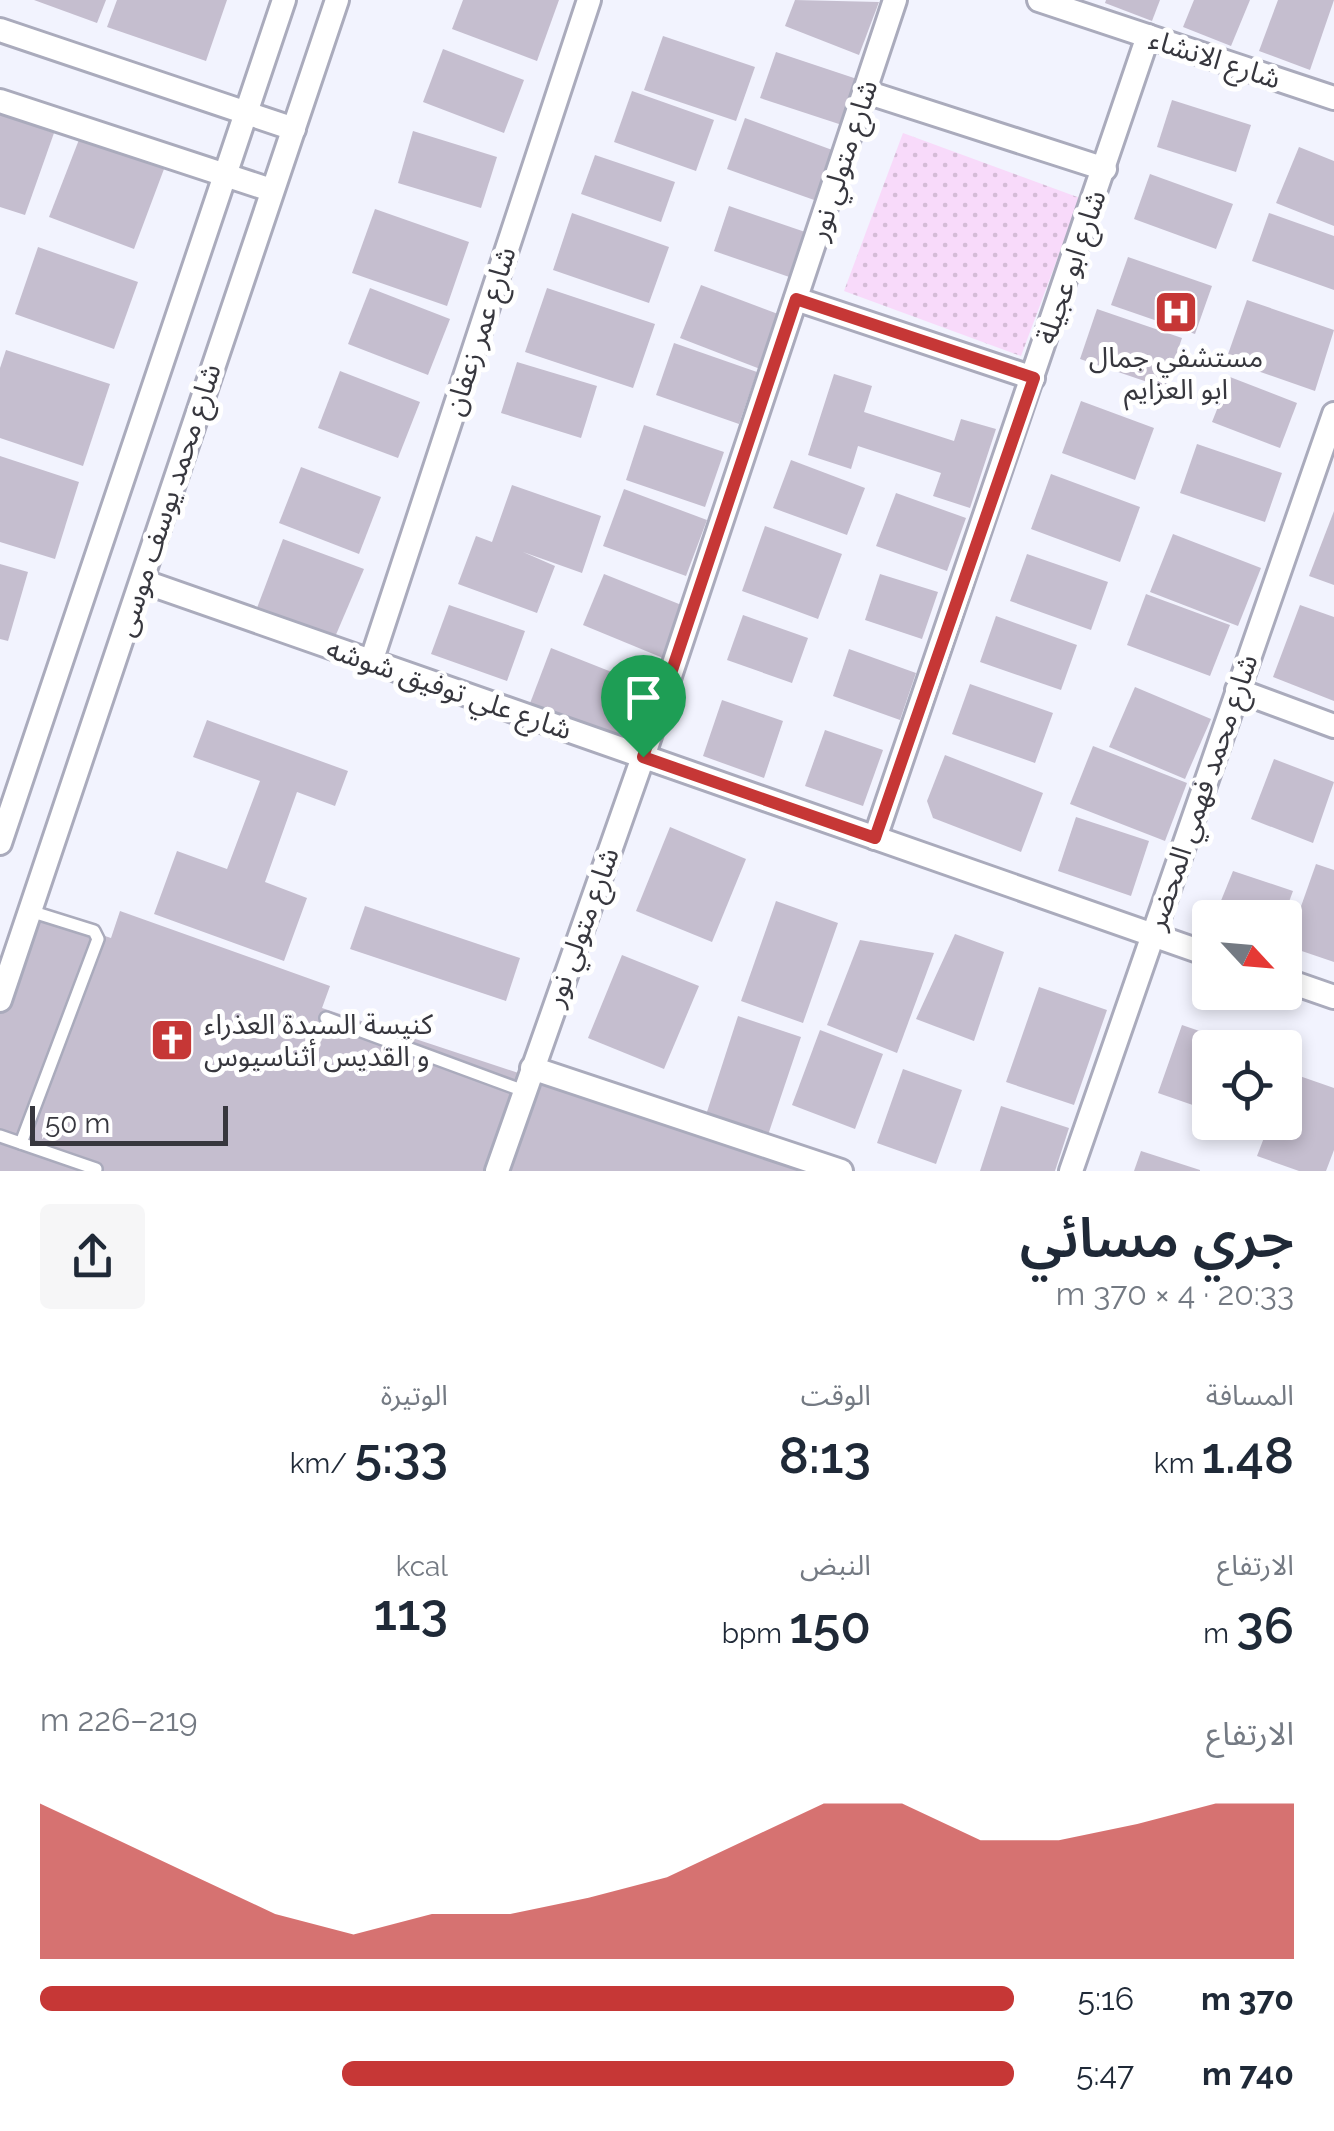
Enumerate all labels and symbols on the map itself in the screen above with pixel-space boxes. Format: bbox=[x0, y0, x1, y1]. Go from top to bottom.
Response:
street label: شارع الانشاء bbox=[1144, 22, 1285, 99]
street label: شارع متولي نور bbox=[801, 76, 889, 246]
street label: شارع ابو عجيلة bbox=[1029, 186, 1117, 350]
street label: شارع عمر زعفان bbox=[437, 243, 527, 421]
hospital icon: مستشفي جمال ابو العزايم bbox=[1153, 289, 1199, 335]
place label: مستشفي جمال ابو العزايم bbox=[1089, 341, 1263, 411]
street label: شارع محمد يوسف موسى bbox=[108, 360, 231, 642]
street label: شارع علي توفيق شوشه bbox=[321, 632, 576, 751]
street label: شارع محمد فهمي المحضر bbox=[1139, 650, 1269, 936]
pin bbox=[601, 655, 686, 758]
street label: شارع متولي نور bbox=[538, 843, 630, 1013]
north arrow bbox=[1192, 900, 1302, 1010]
place label: كنيسة السيدة العذراء و القديس أثناسيوس bbox=[204, 1008, 433, 1073]
church icon: كنيسة السيدة العذراء و القديس أثناسيوس bbox=[149, 1017, 195, 1063]
scale bar bbox=[30, 1101, 228, 1146]

